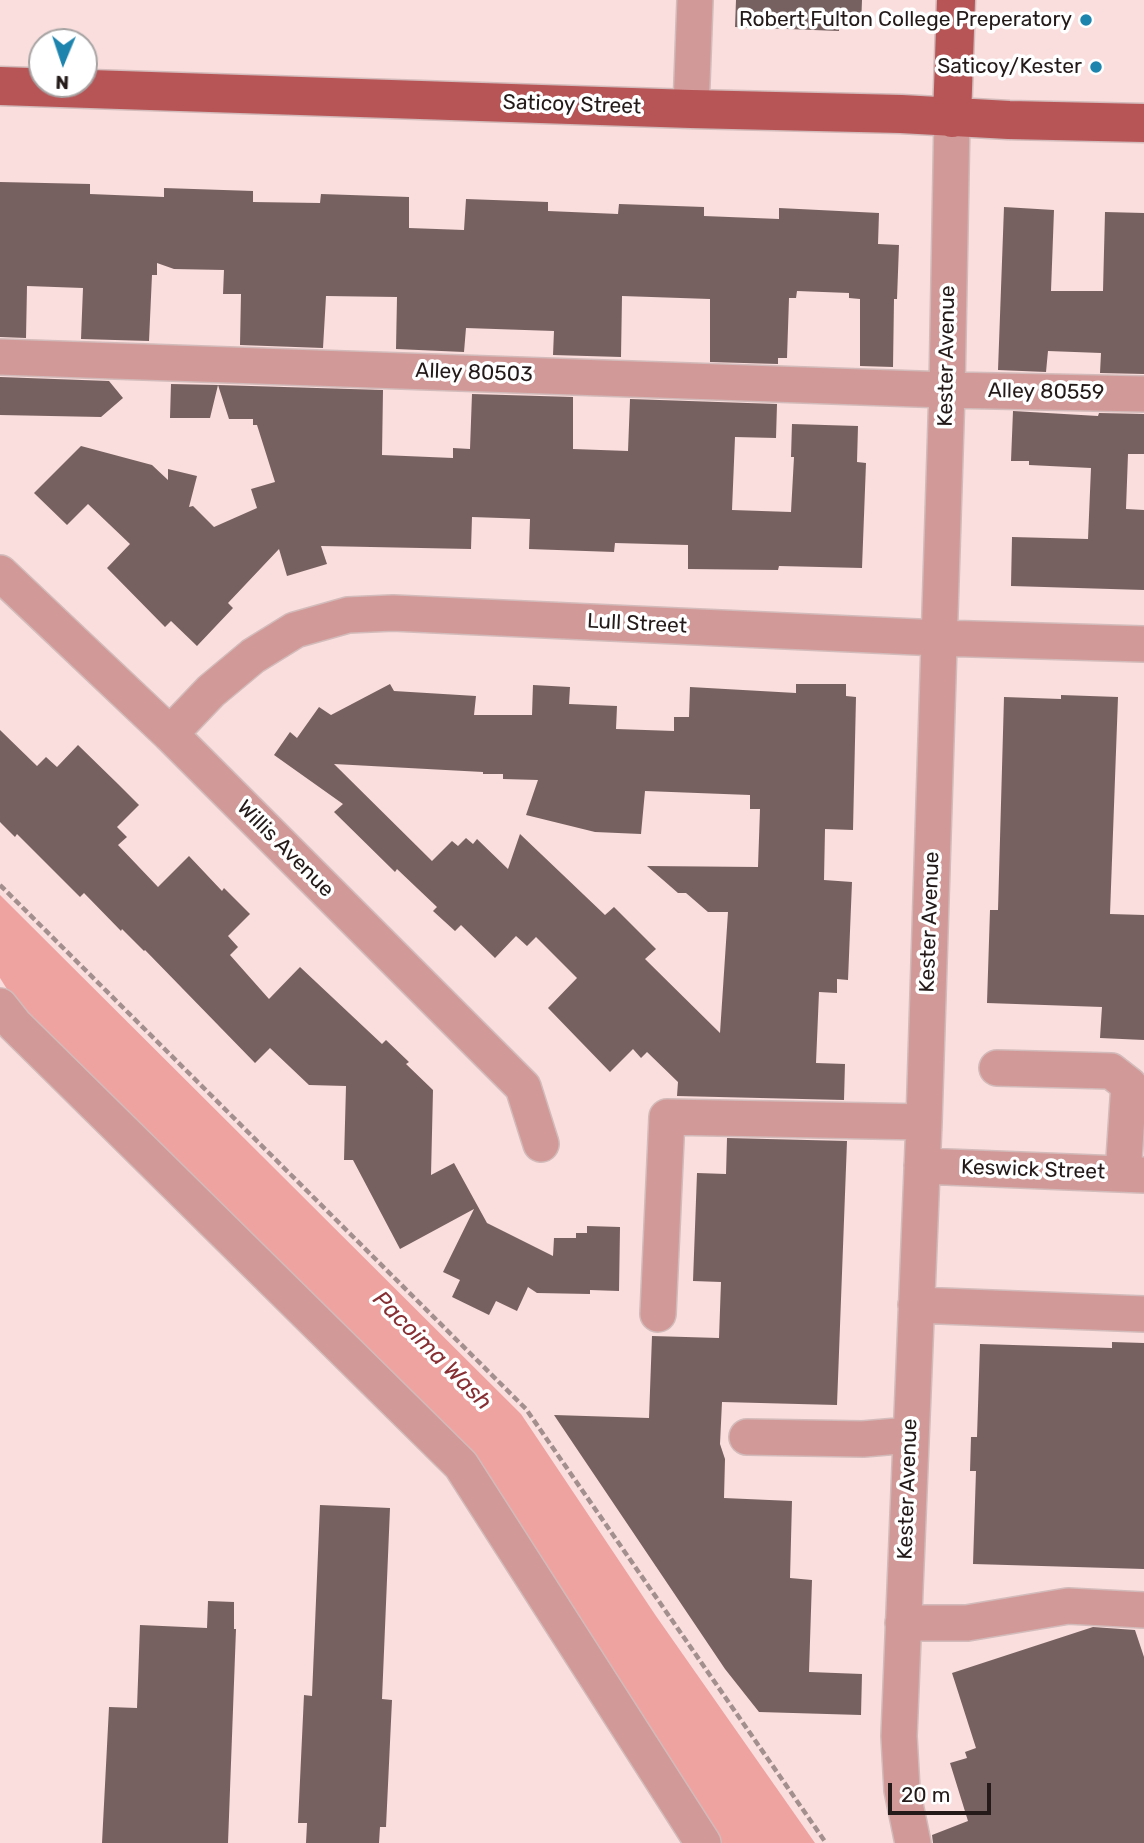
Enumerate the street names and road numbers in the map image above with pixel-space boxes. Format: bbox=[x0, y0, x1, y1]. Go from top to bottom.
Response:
street label: Saticoy Street bbox=[502, 90, 642, 120]
street label: Kester Avenue bbox=[933, 285, 961, 427]
street label: Alley 80503 bbox=[415, 358, 533, 388]
street label: Alley 80559 bbox=[988, 378, 1104, 406]
street label: Lull Street bbox=[586, 609, 688, 639]
street label: Willis Avenue bbox=[231, 795, 339, 903]
street label: Kester Avenue bbox=[915, 851, 945, 993]
street label: Keswick Street bbox=[960, 1155, 1106, 1185]
street label: Kester Avenue bbox=[893, 1418, 923, 1560]

